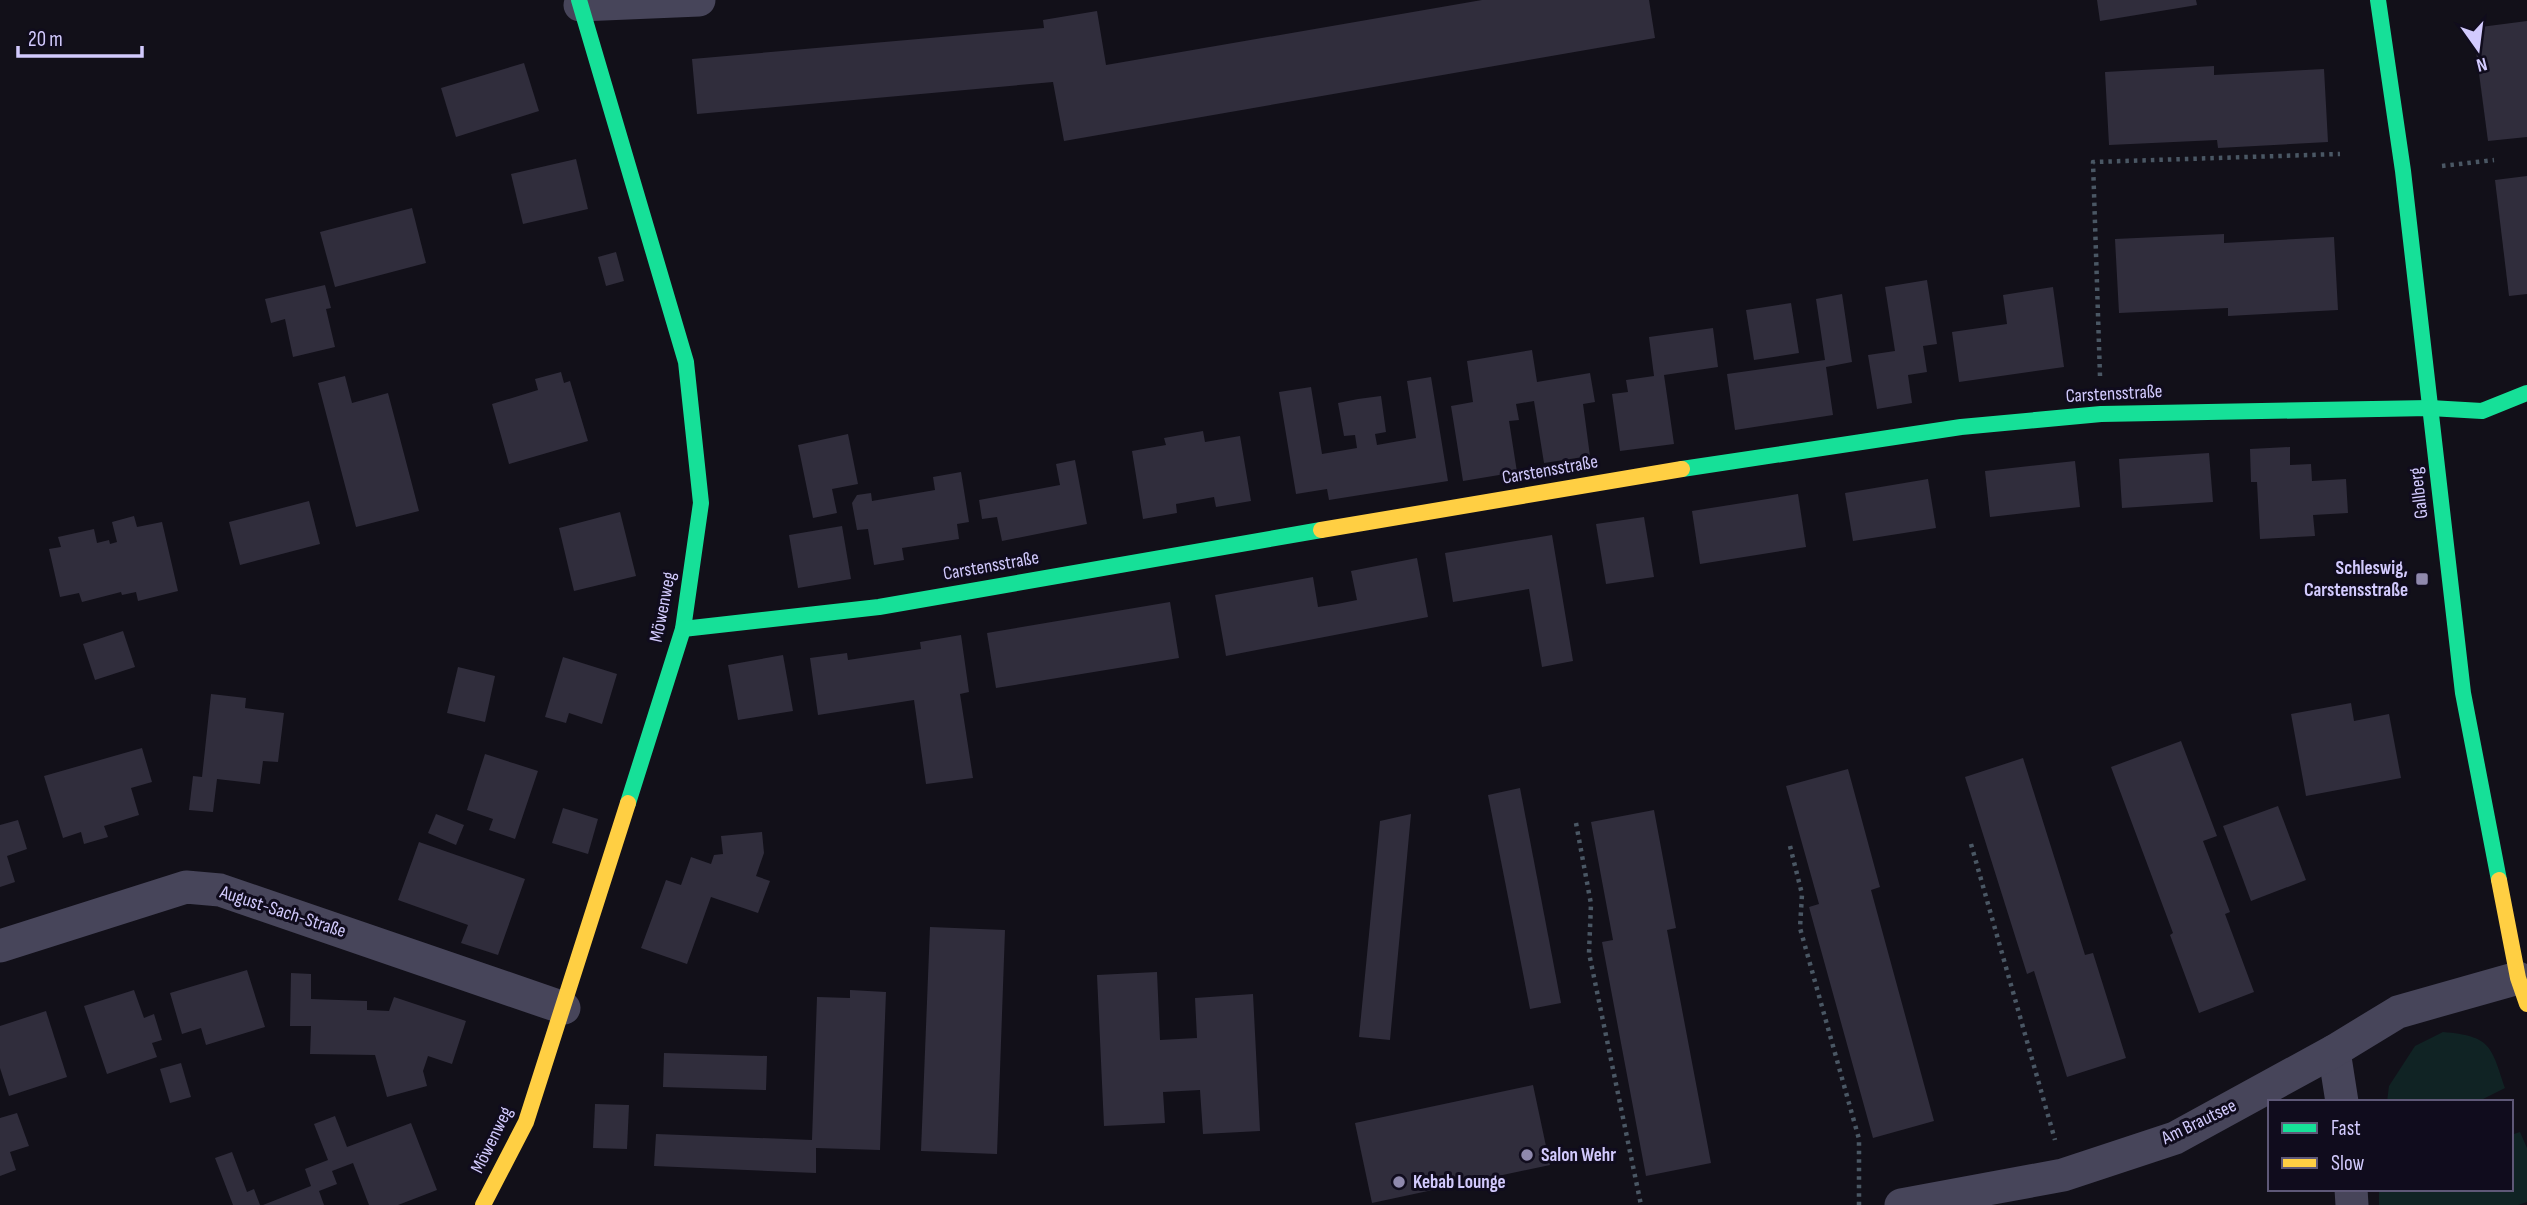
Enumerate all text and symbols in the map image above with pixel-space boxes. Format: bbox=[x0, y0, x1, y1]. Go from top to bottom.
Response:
scale bar bbox=[18, 14, 142, 58]
north arrow bbox=[2443, 14, 2513, 84]
text: 20 m bbox=[28, 27, 63, 52]
text: N bbox=[2474, 52, 2489, 76]
street label: Carstensstraße bbox=[2065, 380, 2163, 408]
street label: Carstensstraße bbox=[1500, 450, 1600, 490]
street label: Gallberg bbox=[2404, 465, 2434, 520]
street label: Carstensstraße bbox=[941, 546, 1041, 586]
place label: Schleswig, Carstensstraße bbox=[2304, 557, 2408, 602]
street label: Möwenweg bbox=[645, 569, 681, 644]
marker: Schleswig, Carstensstraße bbox=[2414, 571, 2430, 587]
street label: August-Sach-Straße bbox=[216, 881, 349, 943]
street label: Am Brautsee bbox=[2157, 1094, 2240, 1150]
legend bbox=[2268, 1100, 2513, 1191]
street label: Möwenweg bbox=[466, 1103, 518, 1177]
text: Fast bbox=[2331, 1116, 2361, 1141]
place label: Salon Wehr bbox=[1541, 1144, 1616, 1167]
marker: Salon Wehr bbox=[1519, 1147, 1535, 1163]
text: Slow bbox=[2331, 1151, 2365, 1176]
place label: Kebab Lounge bbox=[1413, 1171, 1506, 1194]
marker: Kebab Lounge bbox=[1391, 1174, 1407, 1190]

